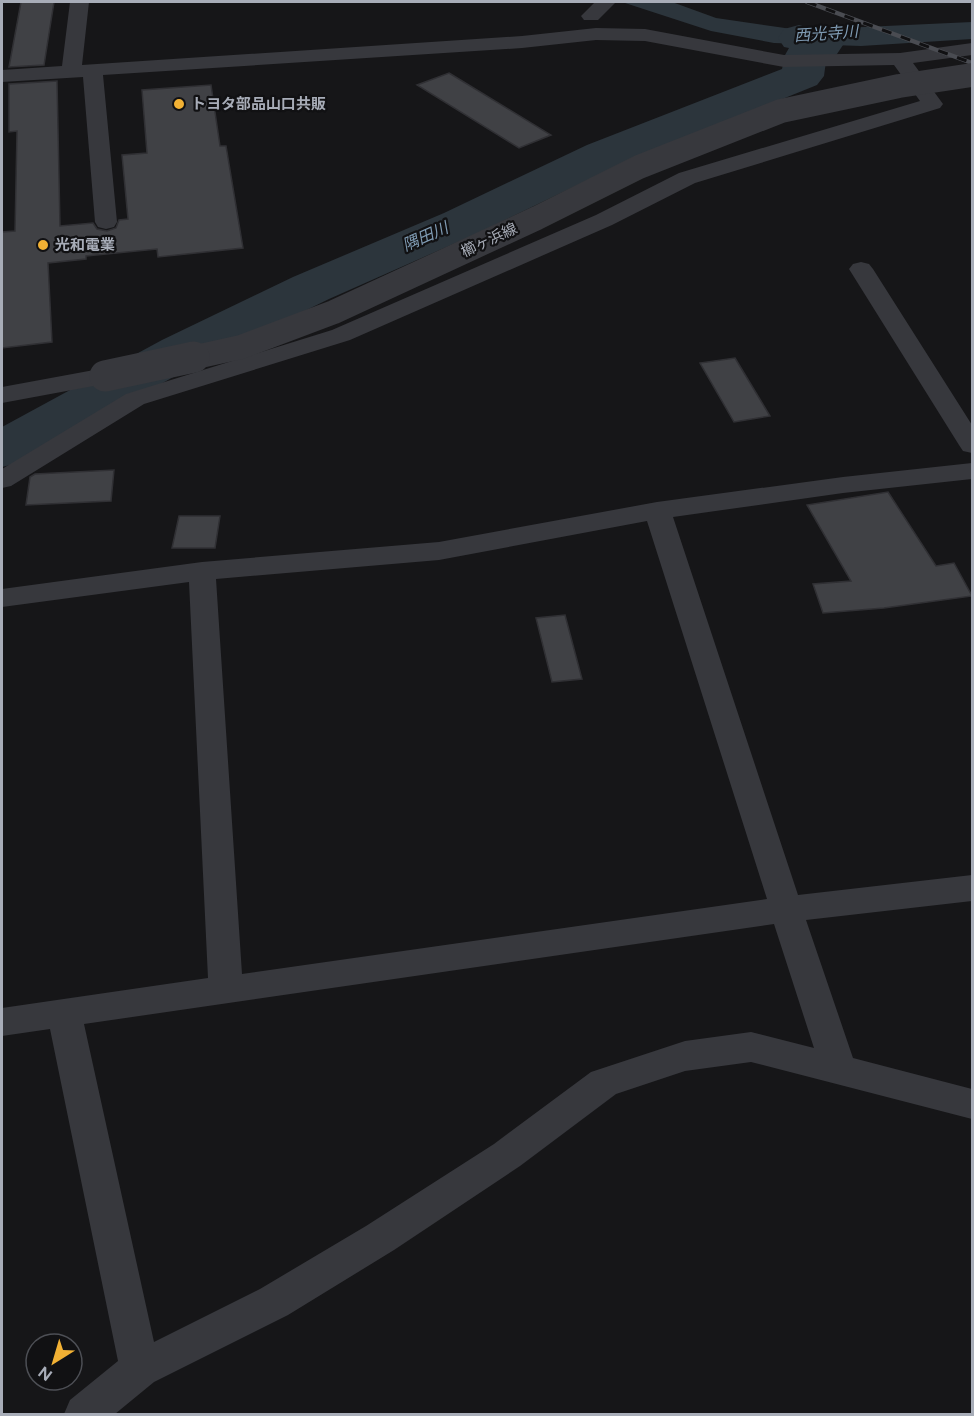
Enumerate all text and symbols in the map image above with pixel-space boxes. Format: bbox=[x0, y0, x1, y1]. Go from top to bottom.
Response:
water label: 西光寺川 bbox=[793, 22, 861, 45]
place label: トヨタ部品山口共販 bbox=[191, 95, 326, 113]
marker: トヨタ部品山口共販 bbox=[172, 97, 186, 111]
water label: 隅田川 bbox=[399, 217, 453, 255]
street label: 櫛ヶ浜線 bbox=[458, 219, 520, 261]
place label: 光和電業 bbox=[55, 236, 115, 254]
marker: 光和電業 bbox=[36, 238, 50, 252]
north arrow bbox=[24, 1332, 84, 1392]
text: N bbox=[35, 1362, 56, 1385]

